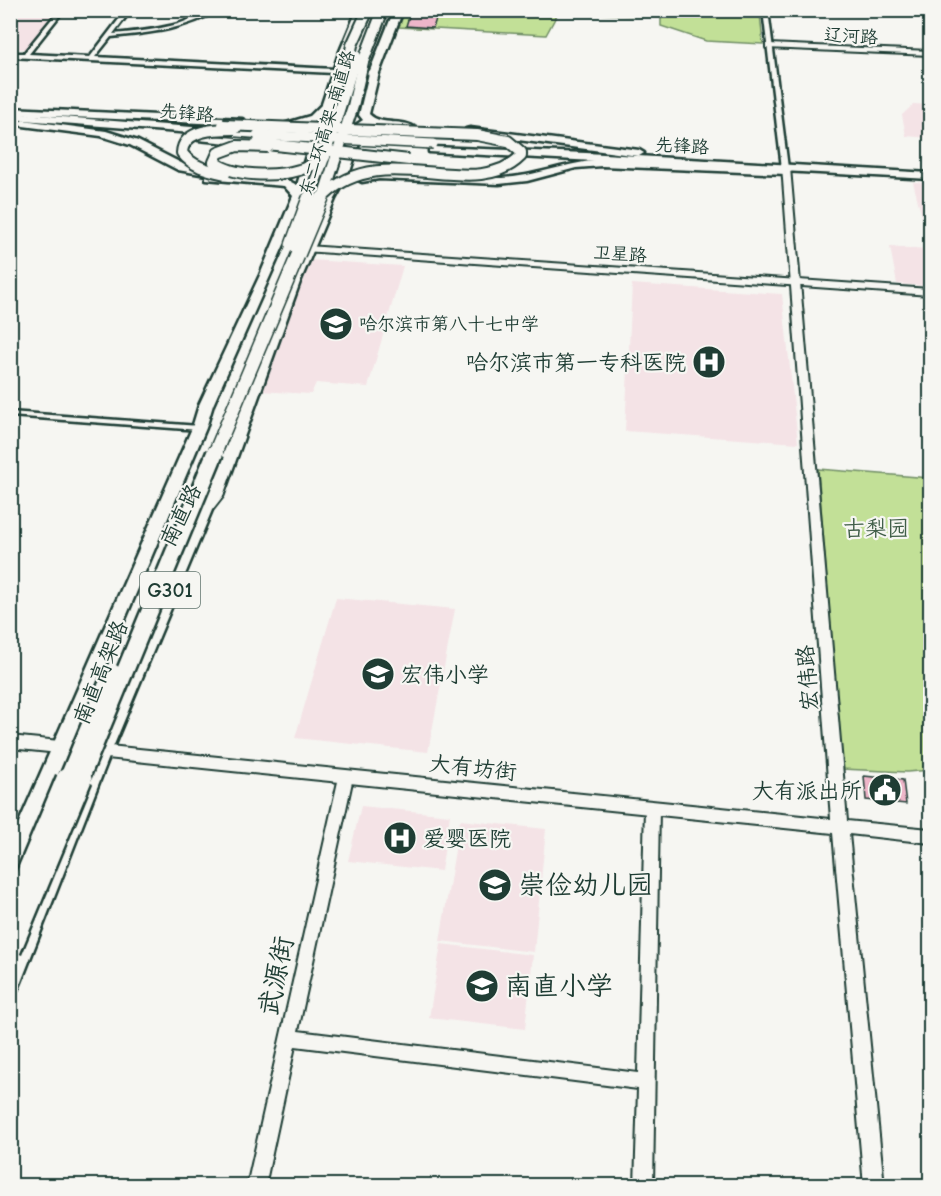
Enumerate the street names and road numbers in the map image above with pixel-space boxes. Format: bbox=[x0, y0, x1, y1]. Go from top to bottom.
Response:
street label: 辽河路 bbox=[823, 25, 878, 48]
street label: 东二环高架-南直路 bbox=[295, 48, 360, 199]
street label: 先锋路 bbox=[159, 101, 215, 126]
street label: 先锋路 bbox=[654, 135, 709, 158]
street label: 卫星路 bbox=[592, 242, 648, 267]
street label: 南直路 bbox=[155, 480, 207, 551]
road number: G301 bbox=[140, 572, 200, 608]
street label: 南直高架路 bbox=[68, 617, 134, 728]
street label: 宏伟路 bbox=[792, 644, 824, 712]
street label: 大有坊街 bbox=[428, 750, 518, 786]
street label: 武源街 bbox=[253, 933, 300, 1019]

